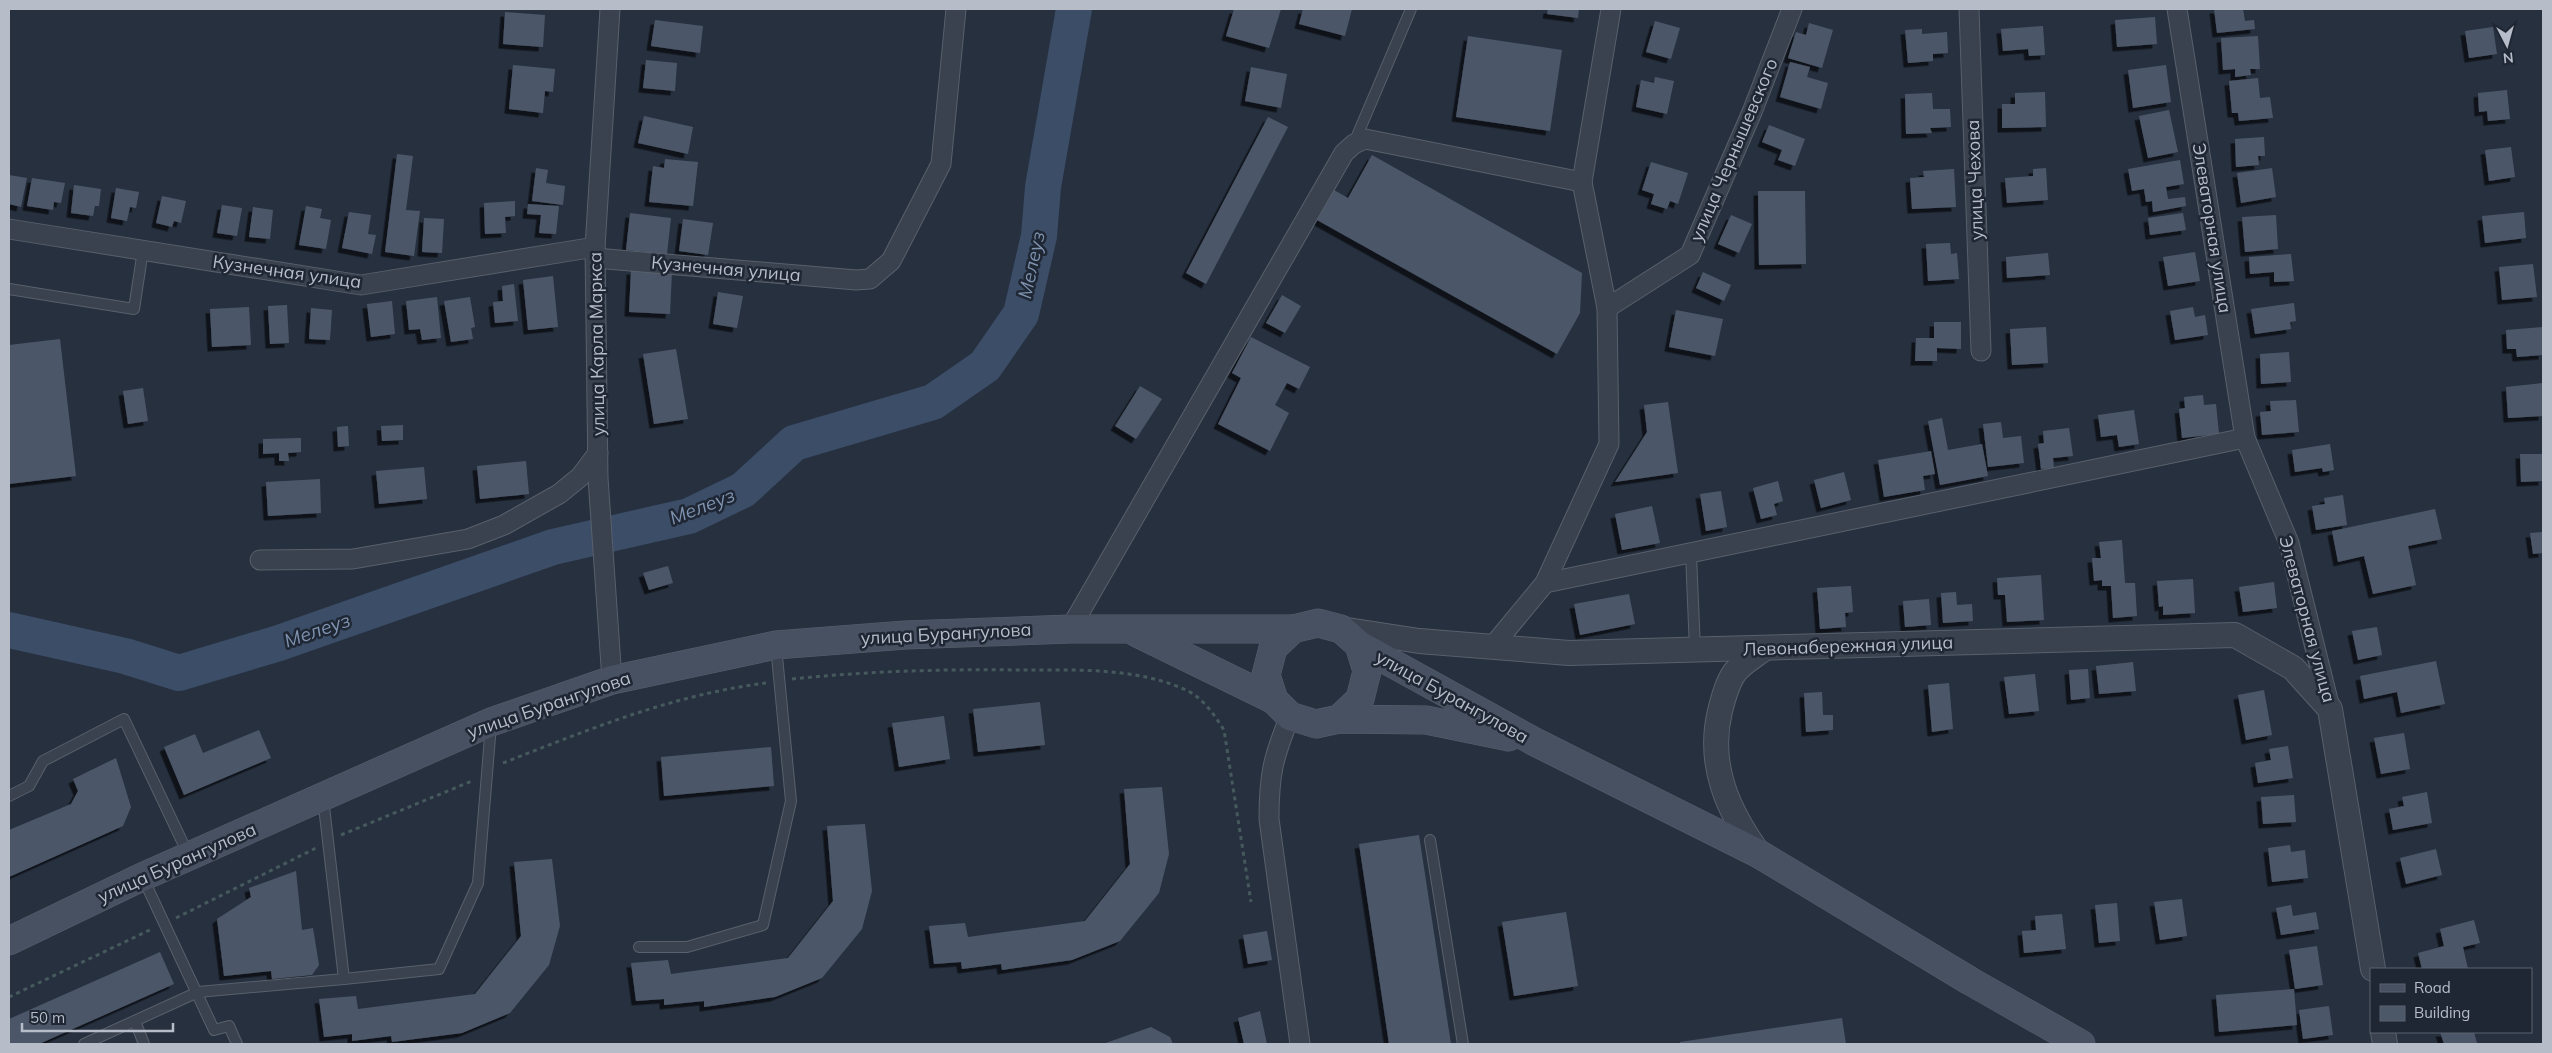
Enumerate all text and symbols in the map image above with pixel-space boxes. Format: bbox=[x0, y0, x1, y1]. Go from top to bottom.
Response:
north arrow bbox=[2482, 20, 2532, 70]
text: N bbox=[2502, 48, 2515, 67]
street label: улица Чернышевского bbox=[1684, 55, 1783, 245]
street label: улица Чехова bbox=[1961, 119, 1988, 241]
street label: Элеваторная улица bbox=[2188, 141, 2237, 315]
water label: Мелеуз bbox=[1012, 229, 1050, 301]
street label: Кузнечная улица bbox=[211, 250, 363, 293]
street label: Кузнечная улица bbox=[650, 251, 802, 286]
street label: улица Карла Маркса bbox=[583, 252, 610, 436]
water label: Мелеуз bbox=[666, 483, 738, 529]
street label: Элеваторная улица bbox=[2274, 533, 2341, 705]
water label: Мелеуз bbox=[281, 608, 353, 652]
street label: улица Бурангулова bbox=[860, 618, 1032, 649]
street label: Левонабережная улица bbox=[1742, 630, 1954, 661]
street label: улица Бурангулова bbox=[1372, 645, 1533, 748]
street label: улица Бурангулова bbox=[464, 666, 633, 743]
street label: улица Бурангулова bbox=[94, 817, 260, 908]
legend bbox=[2370, 968, 2532, 1033]
text: Road bbox=[2414, 978, 2451, 997]
scale bar bbox=[22, 1000, 174, 1032]
text: Building bbox=[2414, 1003, 2470, 1022]
text: 50 m bbox=[30, 1008, 65, 1027]

